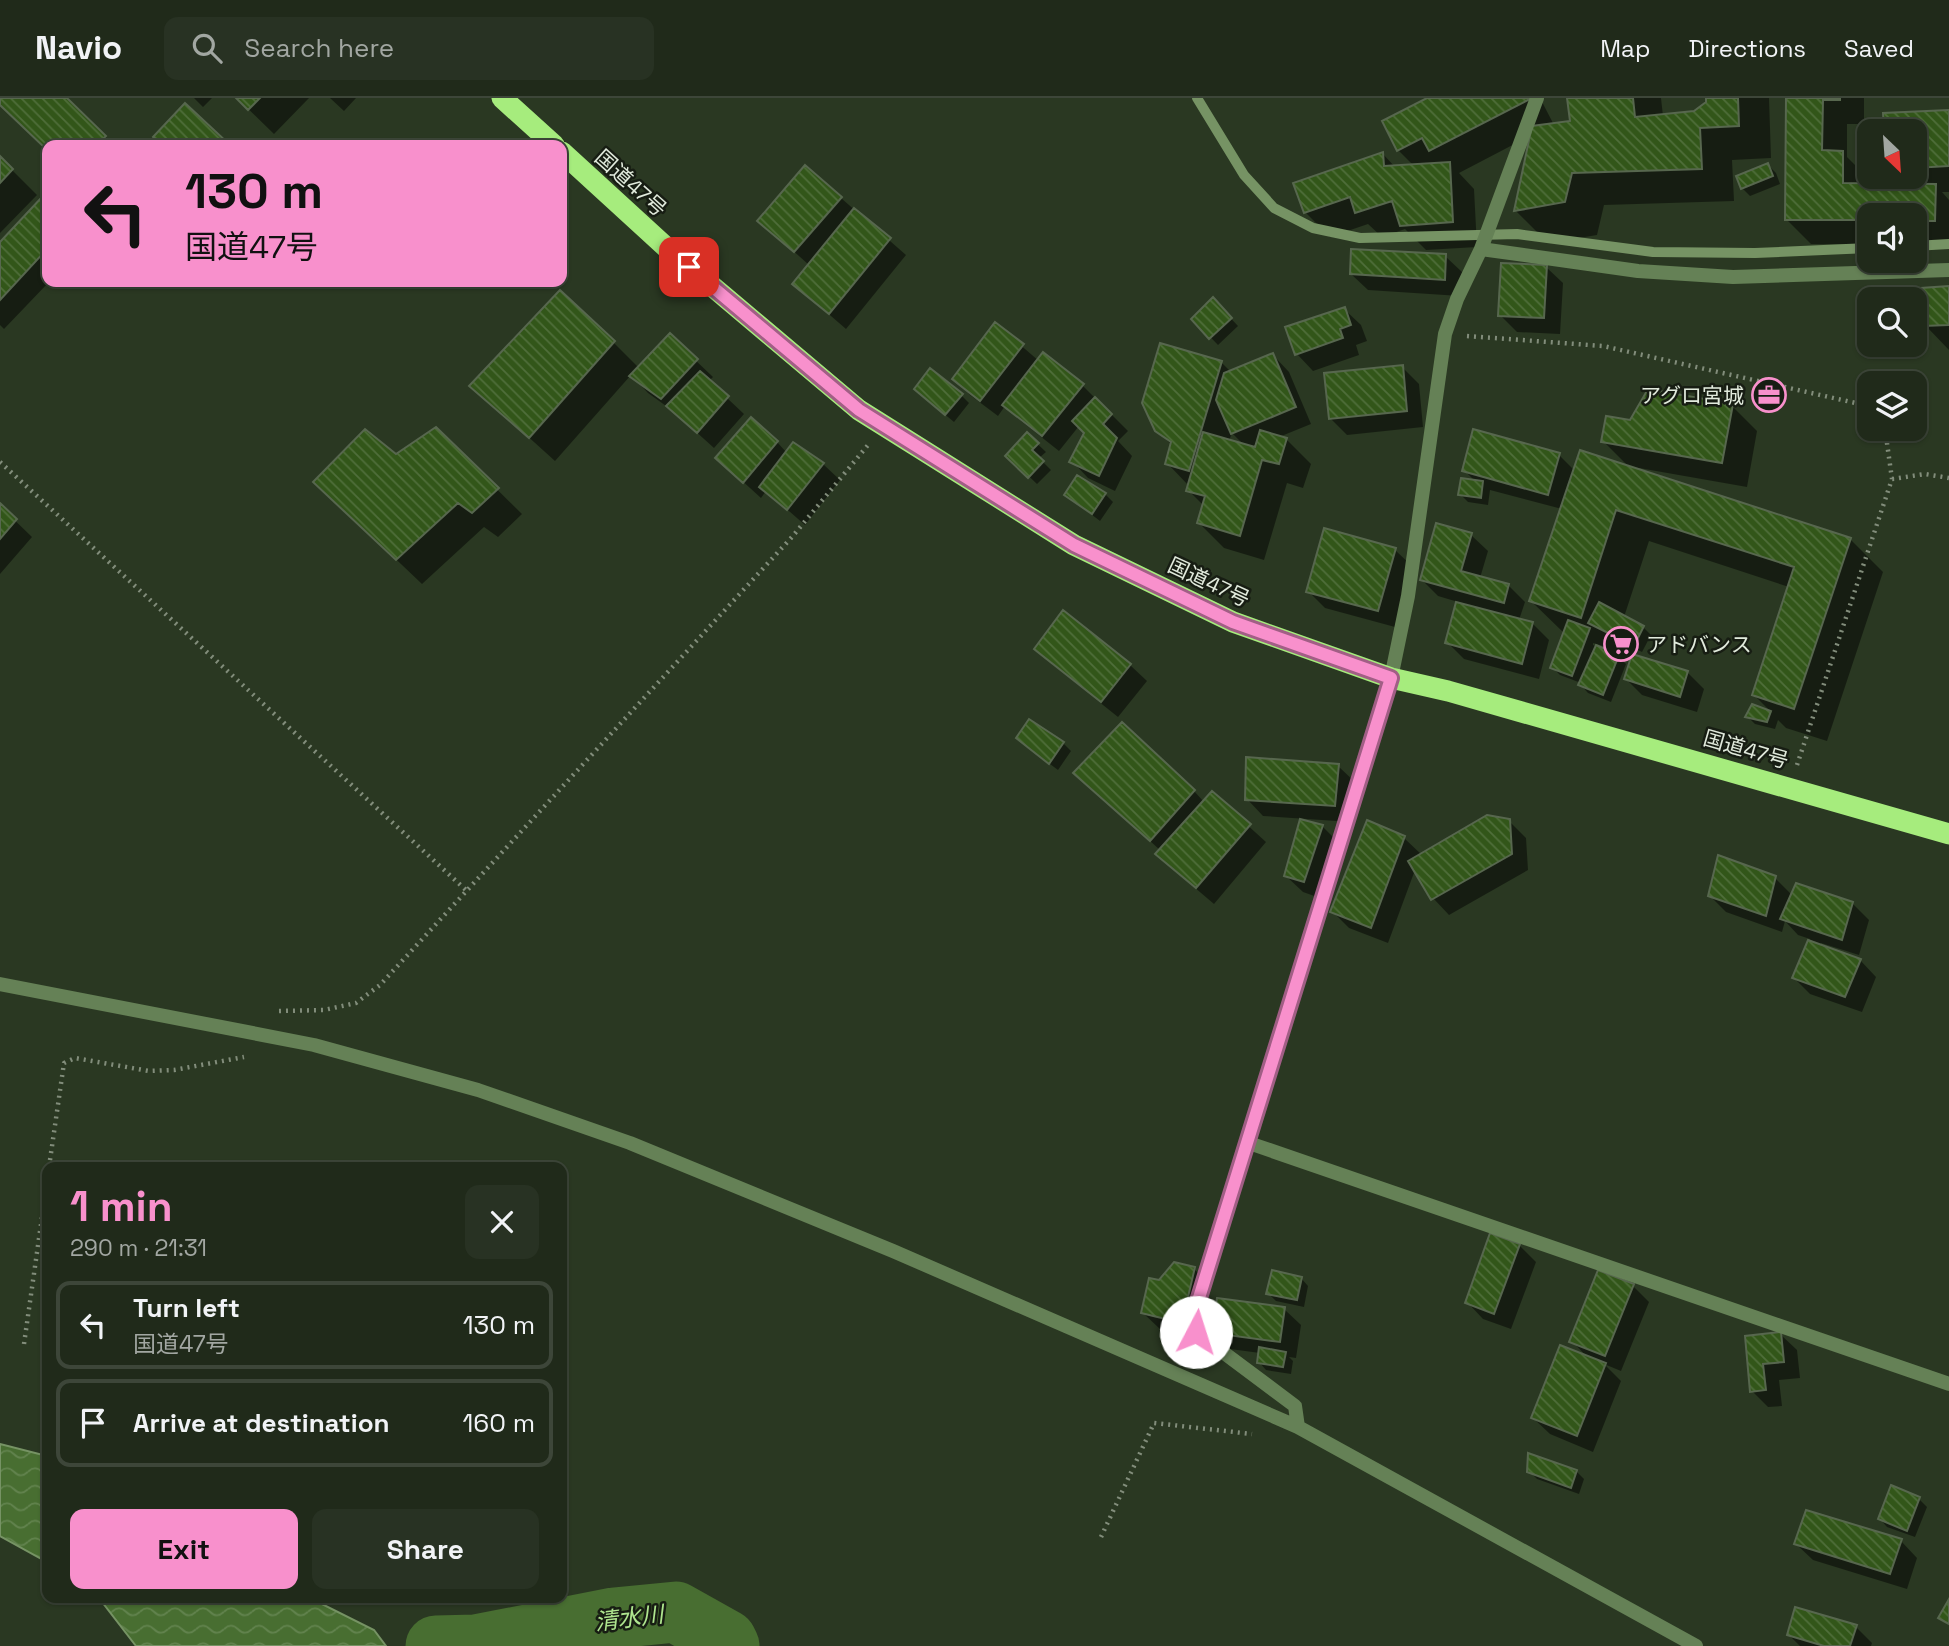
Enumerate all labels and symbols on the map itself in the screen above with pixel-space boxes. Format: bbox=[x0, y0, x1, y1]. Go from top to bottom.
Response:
north arrow bbox=[1857, 119, 1927, 189]
street label: 国道47号 bbox=[590, 144, 672, 222]
pin bbox=[659, 237, 719, 297]
office icon: アグロ宮城 bbox=[1750, 376, 1788, 414]
place label: アグロ宮城 bbox=[1640, 382, 1744, 409]
street label: 国道47号 bbox=[1164, 551, 1254, 613]
supermarket icon: アドバンス bbox=[1602, 625, 1640, 663]
place label: アドバンス bbox=[1646, 631, 1752, 658]
street label: 国道47号 bbox=[1700, 724, 1792, 774]
position arrow bbox=[1159, 1295, 1233, 1369]
water label: 清水川 bbox=[593, 1599, 668, 1637]

